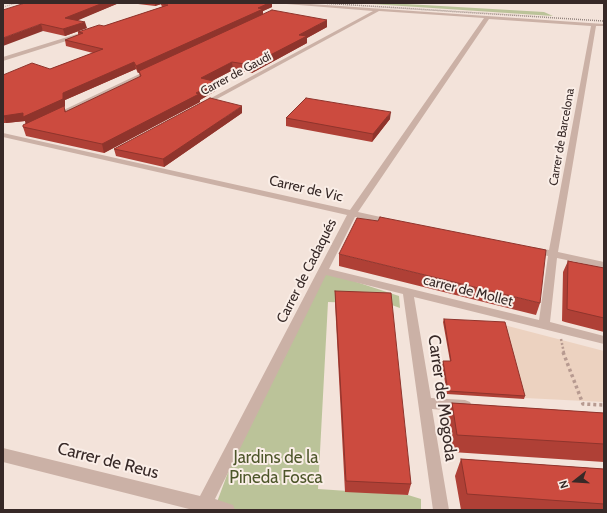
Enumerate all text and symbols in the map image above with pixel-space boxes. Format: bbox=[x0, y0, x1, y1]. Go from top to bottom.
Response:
street label: Carrer de Gaudí bbox=[198, 49, 274, 99]
street label: Carrer de Barcelona bbox=[546, 87, 578, 187]
street label: Carrer de Vic bbox=[267, 172, 345, 206]
street label: Carrer de Cadaqués bbox=[273, 216, 341, 326]
street label: carrer de Mollet bbox=[421, 272, 515, 310]
street label: Carrer de Mogoda bbox=[423, 334, 461, 462]
street label: Carrer de Reus bbox=[55, 439, 161, 483]
park label: Jardins de la Pineda Fosca bbox=[229, 448, 323, 488]
north arrow bbox=[555, 461, 595, 501]
text: N bbox=[556, 479, 571, 490]

